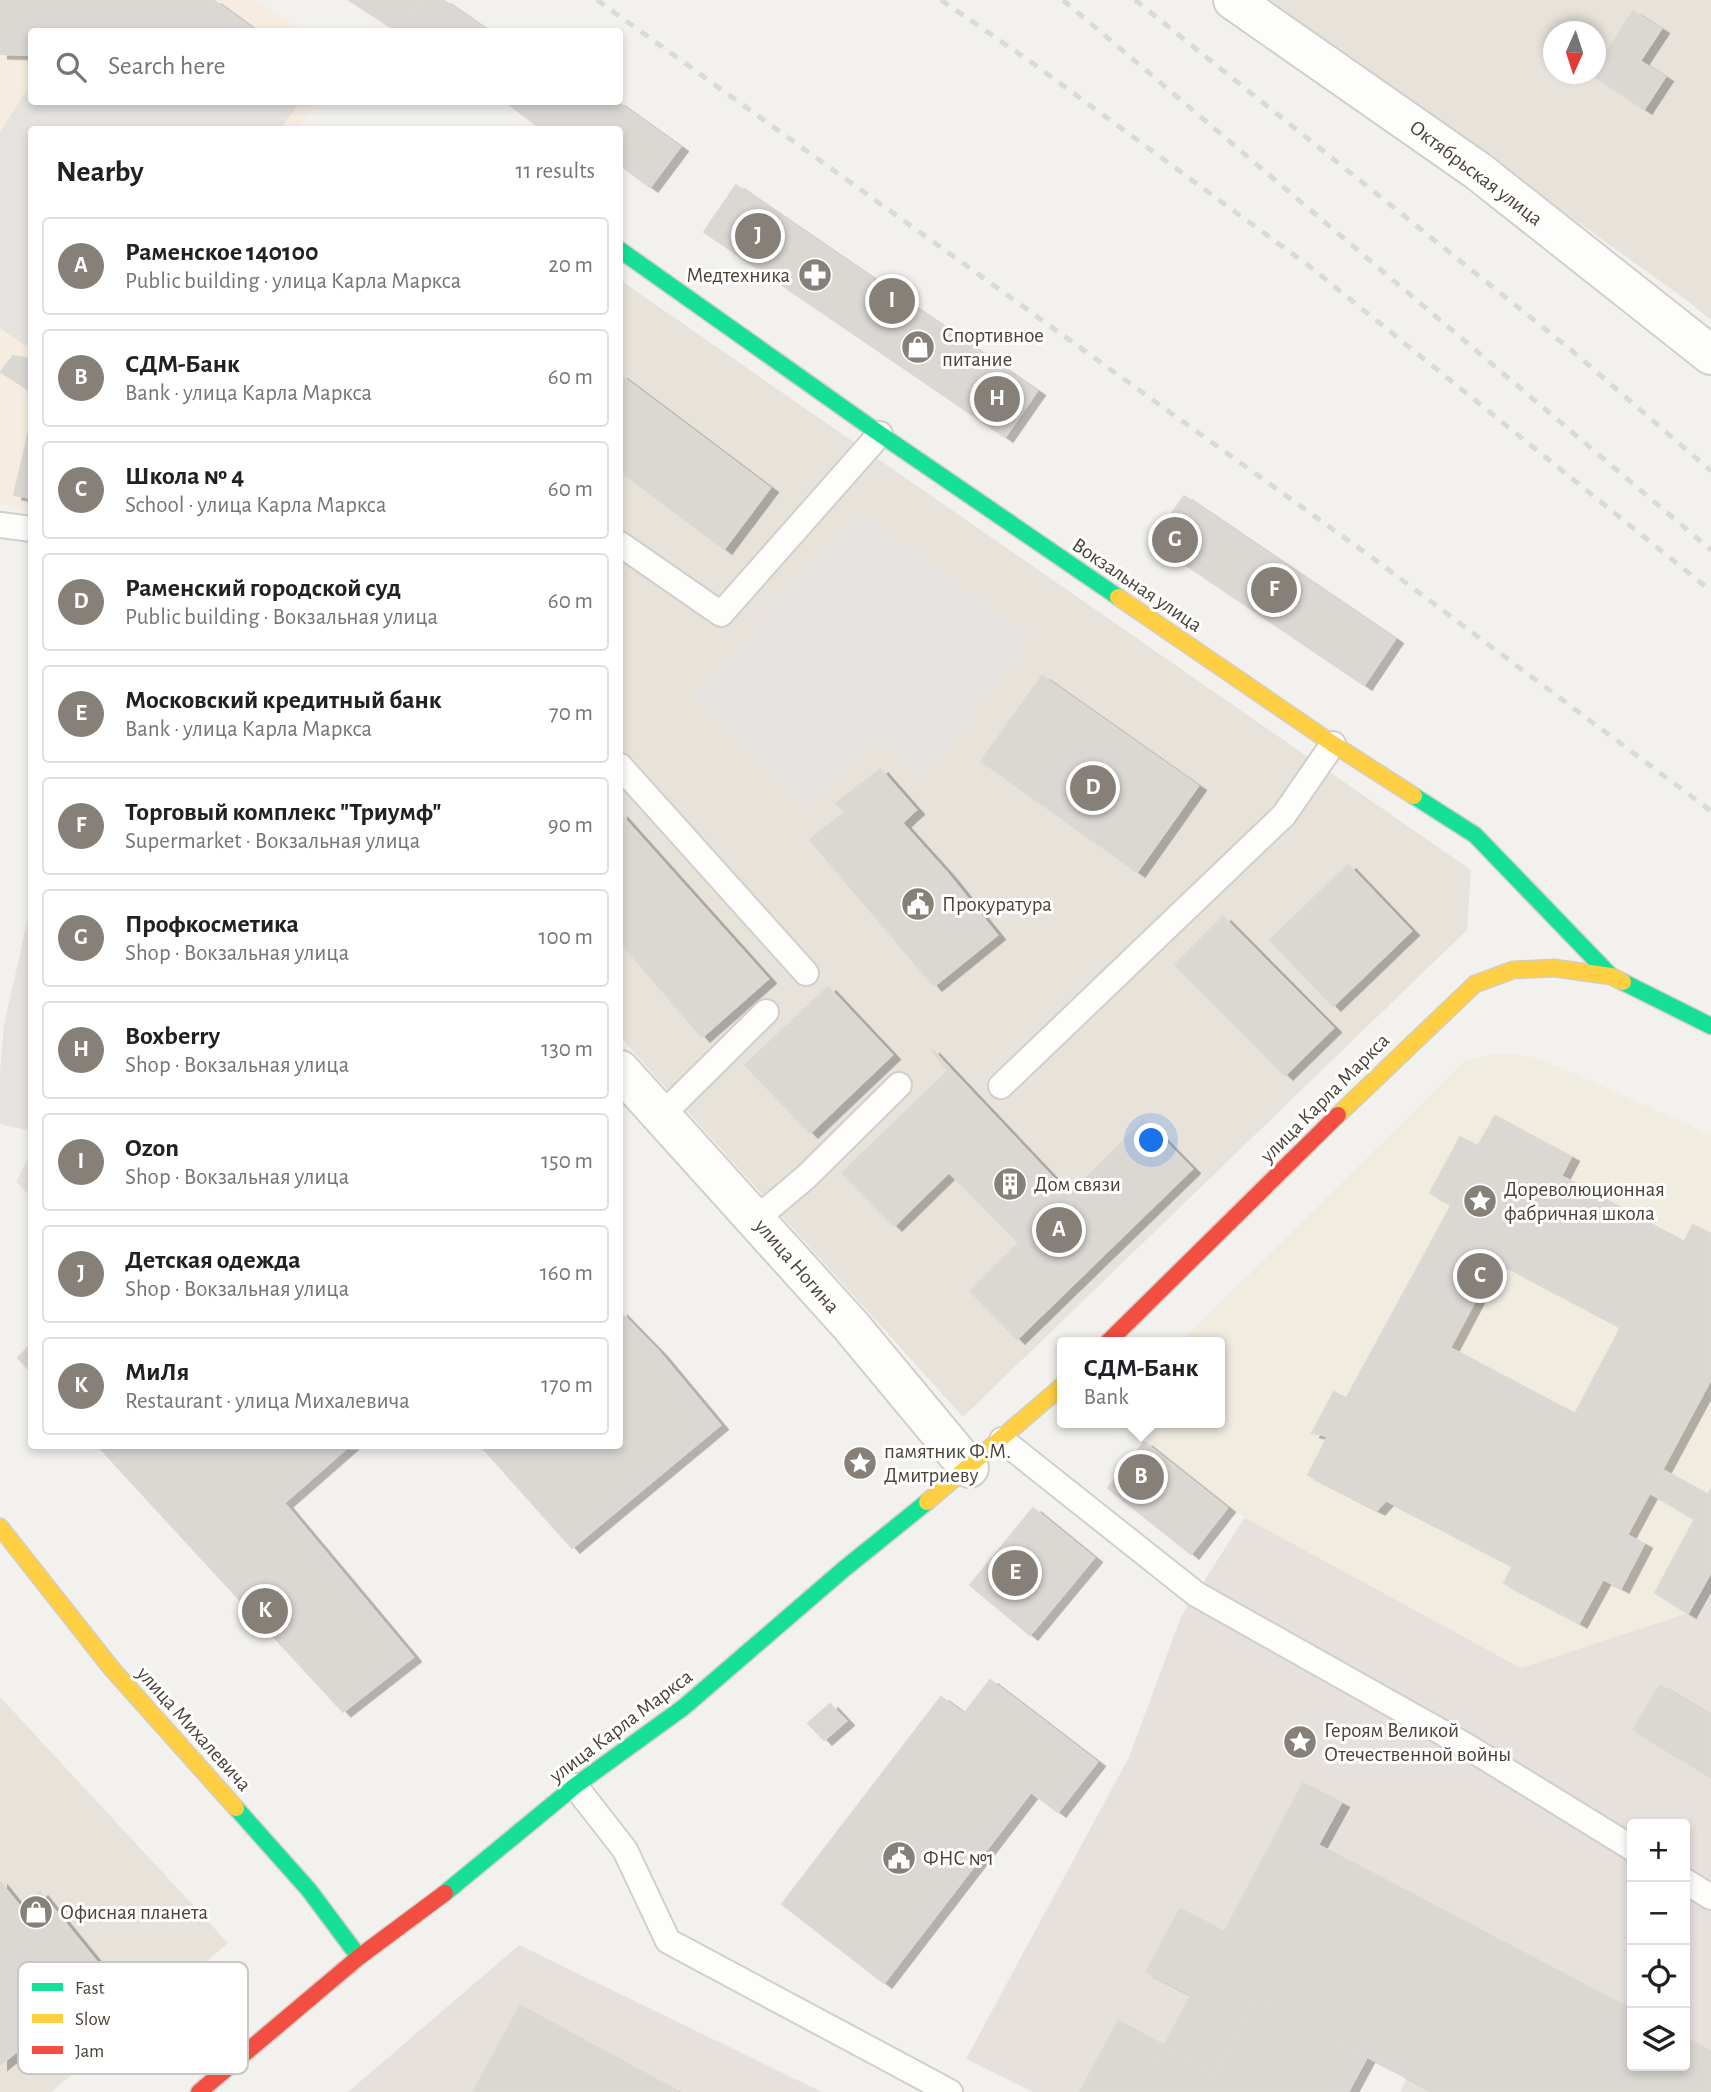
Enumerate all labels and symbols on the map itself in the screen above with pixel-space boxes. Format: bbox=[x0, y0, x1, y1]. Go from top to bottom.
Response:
north arrow bbox=[1543, 21, 1606, 84]
street label: Октябрьская улица bbox=[1406, 116, 1547, 230]
pin: J bbox=[735, 210, 781, 262]
pharmacy icon: Медтехника bbox=[796, 256, 834, 294]
place label: Медтехника bbox=[686, 265, 790, 286]
pin: I bbox=[869, 275, 915, 327]
place label: Спортивное питание bbox=[942, 325, 1044, 370]
shop icon: Спортивное питание bbox=[899, 328, 937, 366]
pin: H bbox=[974, 373, 1020, 425]
pin: G bbox=[1152, 514, 1198, 566]
street label: Вокзальная улица bbox=[1068, 534, 1206, 636]
pin: F bbox=[1251, 564, 1297, 616]
pin: D bbox=[1070, 762, 1116, 814]
public building icon: Прокуратура bbox=[899, 885, 937, 923]
place label: Прокуратура bbox=[942, 894, 1052, 915]
street label: улица Карла Маркса bbox=[1256, 1029, 1394, 1167]
your location bbox=[1134, 1123, 1168, 1157]
building icon: Дом связи bbox=[991, 1165, 1029, 1203]
place label: Дом связи bbox=[1034, 1174, 1121, 1195]
place label: Дореволюционная фабричная школа bbox=[1504, 1179, 1665, 1224]
place icon: Дореволюционная фабричная школа bbox=[1461, 1182, 1499, 1220]
pin: A bbox=[1036, 1204, 1082, 1256]
street label: улица Ногина bbox=[750, 1214, 844, 1317]
pin: C bbox=[1457, 1250, 1503, 1302]
place label: памятник Ф.М. Дмитриеву bbox=[884, 1441, 1011, 1486]
place icon: памятник Ф.М. Дмитриеву bbox=[841, 1444, 879, 1482]
pin: B bbox=[1118, 1451, 1164, 1503]
pin: E bbox=[992, 1547, 1038, 1599]
pin: K bbox=[242, 1585, 288, 1637]
street label: улица Михалевича bbox=[132, 1662, 255, 1796]
street label: улица Карла Маркса bbox=[545, 1665, 697, 1787]
place label: Героям Великой Отечественной войны bbox=[1324, 1720, 1511, 1765]
place icon: Героям Великой Отечественной войны bbox=[1281, 1723, 1319, 1761]
public building icon: ФНС №1 bbox=[880, 1839, 918, 1877]
place label: ФНС №1 bbox=[923, 1848, 994, 1869]
shop icon: Офисная планета bbox=[17, 1893, 55, 1931]
place label: Офисная планета bbox=[60, 1902, 208, 1923]
legend bbox=[18, 1962, 248, 2074]
text: Fast bbox=[75, 1979, 105, 1998]
text: Slow bbox=[75, 2010, 111, 2029]
text: Jam bbox=[75, 2042, 104, 2061]

